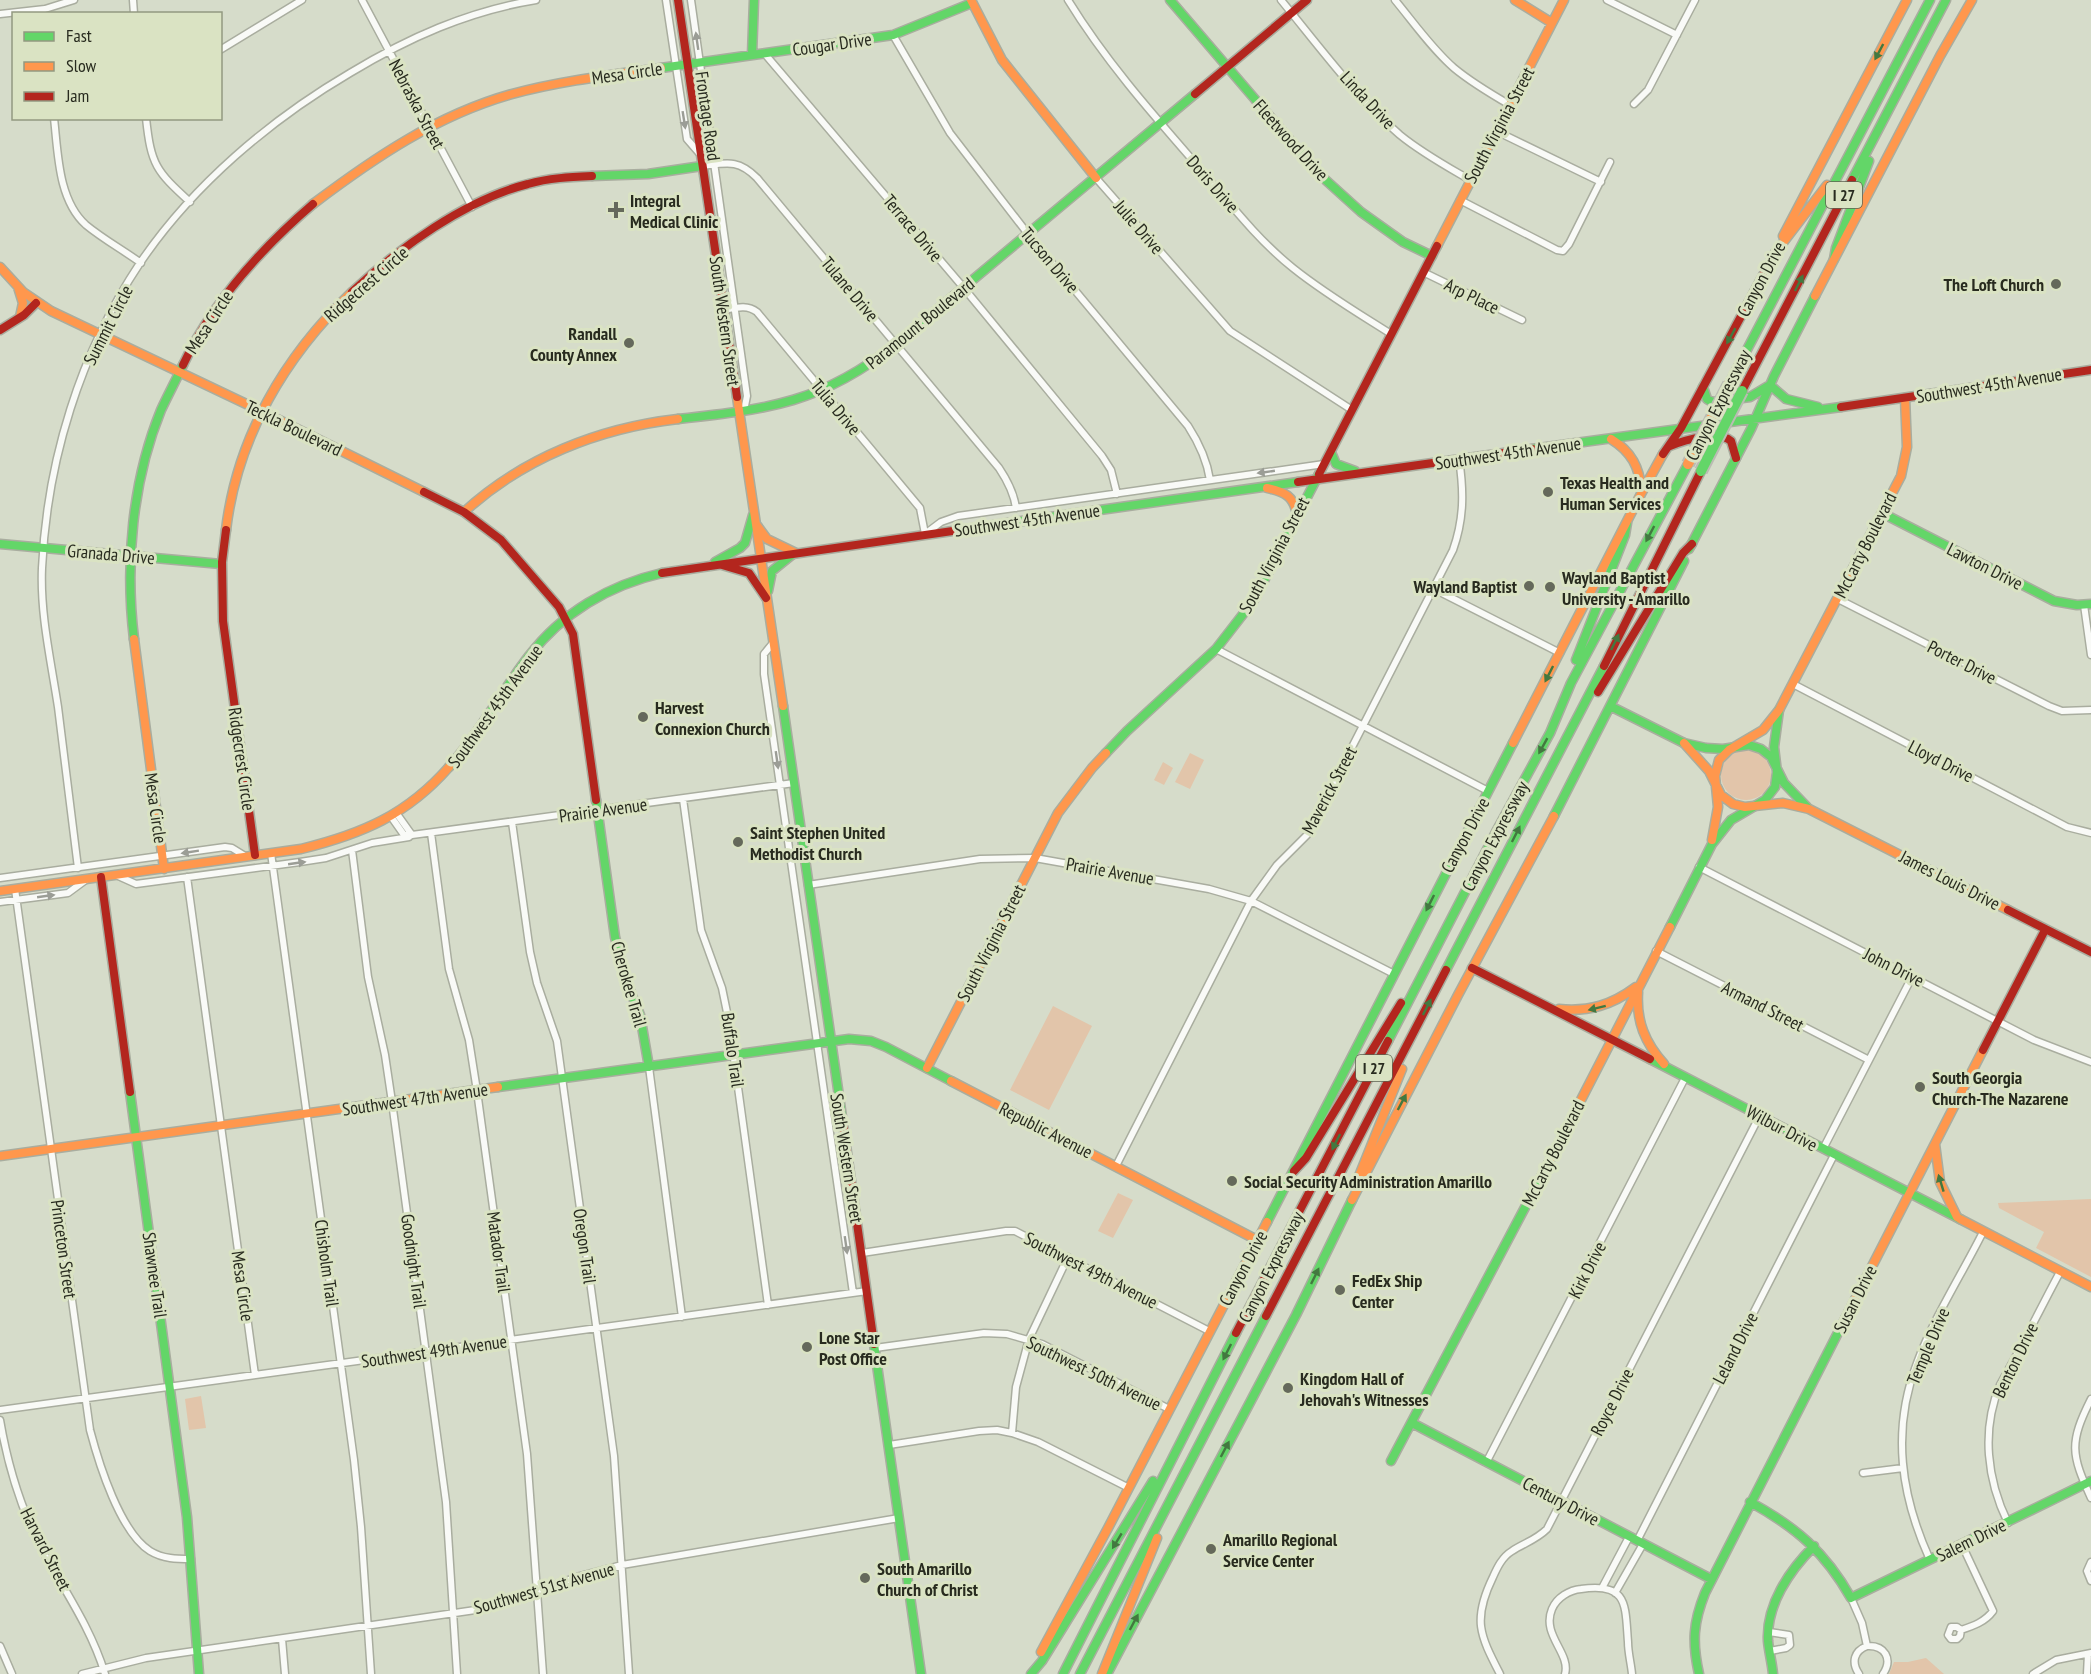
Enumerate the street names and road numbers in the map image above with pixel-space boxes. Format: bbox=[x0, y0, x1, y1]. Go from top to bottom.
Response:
street label: Cougar Drive bbox=[791, 27, 873, 61]
street label: Nebraska Street bbox=[384, 55, 450, 153]
street label: Mesa Circle bbox=[590, 57, 664, 89]
street label: South Virginia Street bbox=[1459, 63, 1539, 187]
street label: Linda Drive bbox=[1335, 66, 1401, 134]
street label: Frontage Road bbox=[690, 70, 726, 162]
street label: Fleetwood Drive bbox=[1248, 95, 1334, 185]
street label: Doris Drive bbox=[1182, 151, 1244, 217]
road number: I 27 bbox=[1826, 182, 1862, 208]
street label: Terrace Drive bbox=[878, 190, 948, 266]
street label: Julie Drive bbox=[1109, 194, 1169, 259]
street label: Tucson Drive bbox=[1016, 222, 1084, 298]
street label: Canyon Drive bbox=[1732, 237, 1790, 321]
street label: Ridgecrest Circle bbox=[319, 241, 413, 327]
street label: Tulane Drive bbox=[816, 252, 884, 326]
street label: South Western Street bbox=[705, 255, 745, 387]
street label: Paramount Boulevard bbox=[861, 272, 979, 374]
street label: Arp Place bbox=[1441, 273, 1503, 319]
street label: Summit Circle bbox=[78, 281, 138, 369]
street label: Mesa Circle bbox=[180, 286, 238, 358]
street label: Canyon Expressway bbox=[1680, 345, 1756, 464]
street label: Southwest 45th Avenue bbox=[1915, 362, 2063, 408]
street label: Tulia Drive bbox=[806, 374, 866, 440]
street label: Teckla Boulevard bbox=[242, 395, 346, 461]
street label: Southwest 45th Avenue bbox=[1434, 431, 1582, 475]
street label: McCarty Boulevard bbox=[1829, 488, 1901, 602]
street label: South Virginia Street bbox=[1234, 493, 1314, 617]
street label: Southwest 45th Avenue bbox=[953, 498, 1101, 542]
street label: Lawton Drive bbox=[1943, 537, 2027, 595]
street label: Granada Drive bbox=[66, 539, 156, 569]
street label: Porter Drive bbox=[1924, 635, 2000, 689]
street label: Southwest 45th Avenue bbox=[443, 640, 547, 772]
street label: Ridgecrest Circle bbox=[223, 706, 261, 812]
street label: Lloyd Drive bbox=[1904, 735, 1978, 787]
street label: Maverick Street bbox=[1296, 742, 1362, 838]
street label: Mesa Circle bbox=[140, 771, 172, 845]
street label: Canyon Expressway bbox=[1456, 777, 1534, 895]
street label: Prairie Avenue bbox=[557, 792, 649, 828]
street label: Canyon Drive bbox=[1436, 793, 1494, 877]
street label: James Louis Drive bbox=[1895, 844, 2004, 915]
street label: Prairie Avenue bbox=[1064, 852, 1156, 890]
street label: South Virginia Street bbox=[952, 880, 1030, 1005]
street label: Cherokee Trail bbox=[606, 939, 652, 1030]
street label: John Drive bbox=[1859, 942, 1928, 992]
street label: Armand Street bbox=[1718, 976, 1808, 1037]
street label: Buffalo Trail bbox=[716, 1011, 750, 1089]
road number: I 27 bbox=[1356, 1055, 1392, 1081]
street label: Southwest 47th Avenue bbox=[341, 1077, 489, 1121]
street label: South Western Street bbox=[825, 1092, 869, 1224]
street label: McCarty Boulevard bbox=[1517, 1096, 1589, 1210]
street label: Republic Avenue bbox=[995, 1097, 1097, 1163]
street label: Wilbur Drive bbox=[1742, 1100, 1822, 1156]
street label: Princeton Street bbox=[46, 1198, 82, 1300]
street label: Oregon Trail bbox=[568, 1207, 602, 1286]
street label: Canyon Expressway bbox=[1233, 1207, 1309, 1326]
street label: Matador Trail bbox=[482, 1210, 516, 1295]
street label: Goodnight Trail bbox=[396, 1212, 432, 1310]
street label: Chisholm Trail bbox=[309, 1218, 345, 1309]
street label: Southwest 49th Avenue bbox=[1020, 1226, 1162, 1314]
street label: Canyon Drive bbox=[1214, 1226, 1272, 1310]
street label: Shawnee Trail bbox=[138, 1231, 172, 1320]
street label: Kirk Drive bbox=[1563, 1238, 1611, 1302]
street label: Mesa Circle bbox=[227, 1249, 259, 1323]
street label: Susan Drive bbox=[1828, 1261, 1882, 1337]
street label: Temple Drive bbox=[1902, 1304, 1954, 1388]
street label: Leland Drive bbox=[1707, 1308, 1763, 1388]
street label: Benton Drive bbox=[1987, 1319, 2043, 1401]
street label: Southwest 49th Avenue bbox=[360, 1329, 508, 1373]
street label: Southwest 50th Avenue bbox=[1023, 1330, 1165, 1416]
street label: Royce Drive bbox=[1585, 1365, 1639, 1439]
street label: Century Drive bbox=[1519, 1471, 1603, 1531]
street label: Harvard Street bbox=[15, 1504, 77, 1594]
street label: Salem Drive bbox=[1932, 1513, 2010, 1567]
street label: Southwest 51st Avenue bbox=[471, 1557, 617, 1619]

